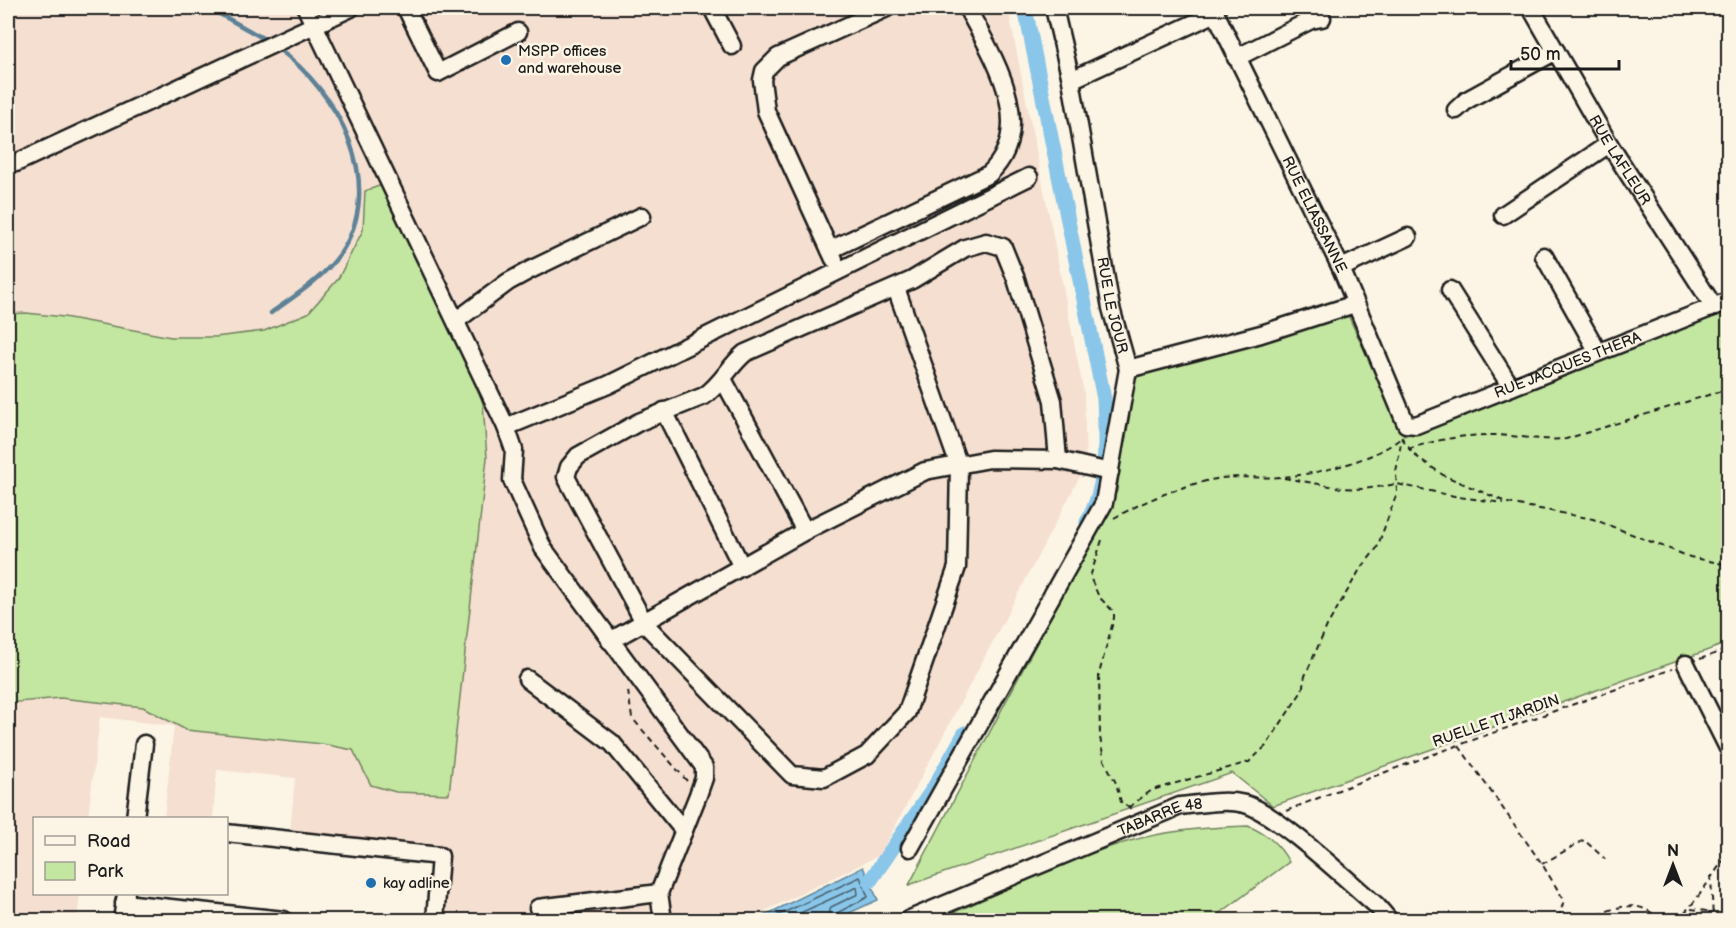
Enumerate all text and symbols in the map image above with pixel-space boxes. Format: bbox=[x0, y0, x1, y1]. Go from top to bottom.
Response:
scale bar bbox=[1511, 33, 1619, 71]
place label: MSPP offices and warehouse bbox=[518, 42, 622, 78]
text: 50 m bbox=[1520, 44, 1561, 65]
marker: MSPP offices and warehouse bbox=[499, 53, 513, 67]
street label: RUE LAFLEUR bbox=[1585, 111, 1655, 209]
street label: RUE ELIASSANNE bbox=[1278, 153, 1351, 276]
street label: RUE LE JOUR bbox=[1093, 255, 1133, 356]
street label: RUE JACQUES THERA bbox=[1491, 327, 1645, 402]
street label: RUELLE TI JARDIN bbox=[1430, 690, 1562, 752]
street label: TABARRE 48 bbox=[1115, 794, 1204, 841]
legend bbox=[33, 817, 228, 895]
text: Road bbox=[87, 831, 131, 852]
north arrow bbox=[1643, 835, 1703, 895]
text: N bbox=[1667, 842, 1679, 861]
text: Park bbox=[87, 861, 123, 882]
place label: kay adline bbox=[383, 874, 450, 893]
marker: kay adline bbox=[364, 876, 378, 890]

